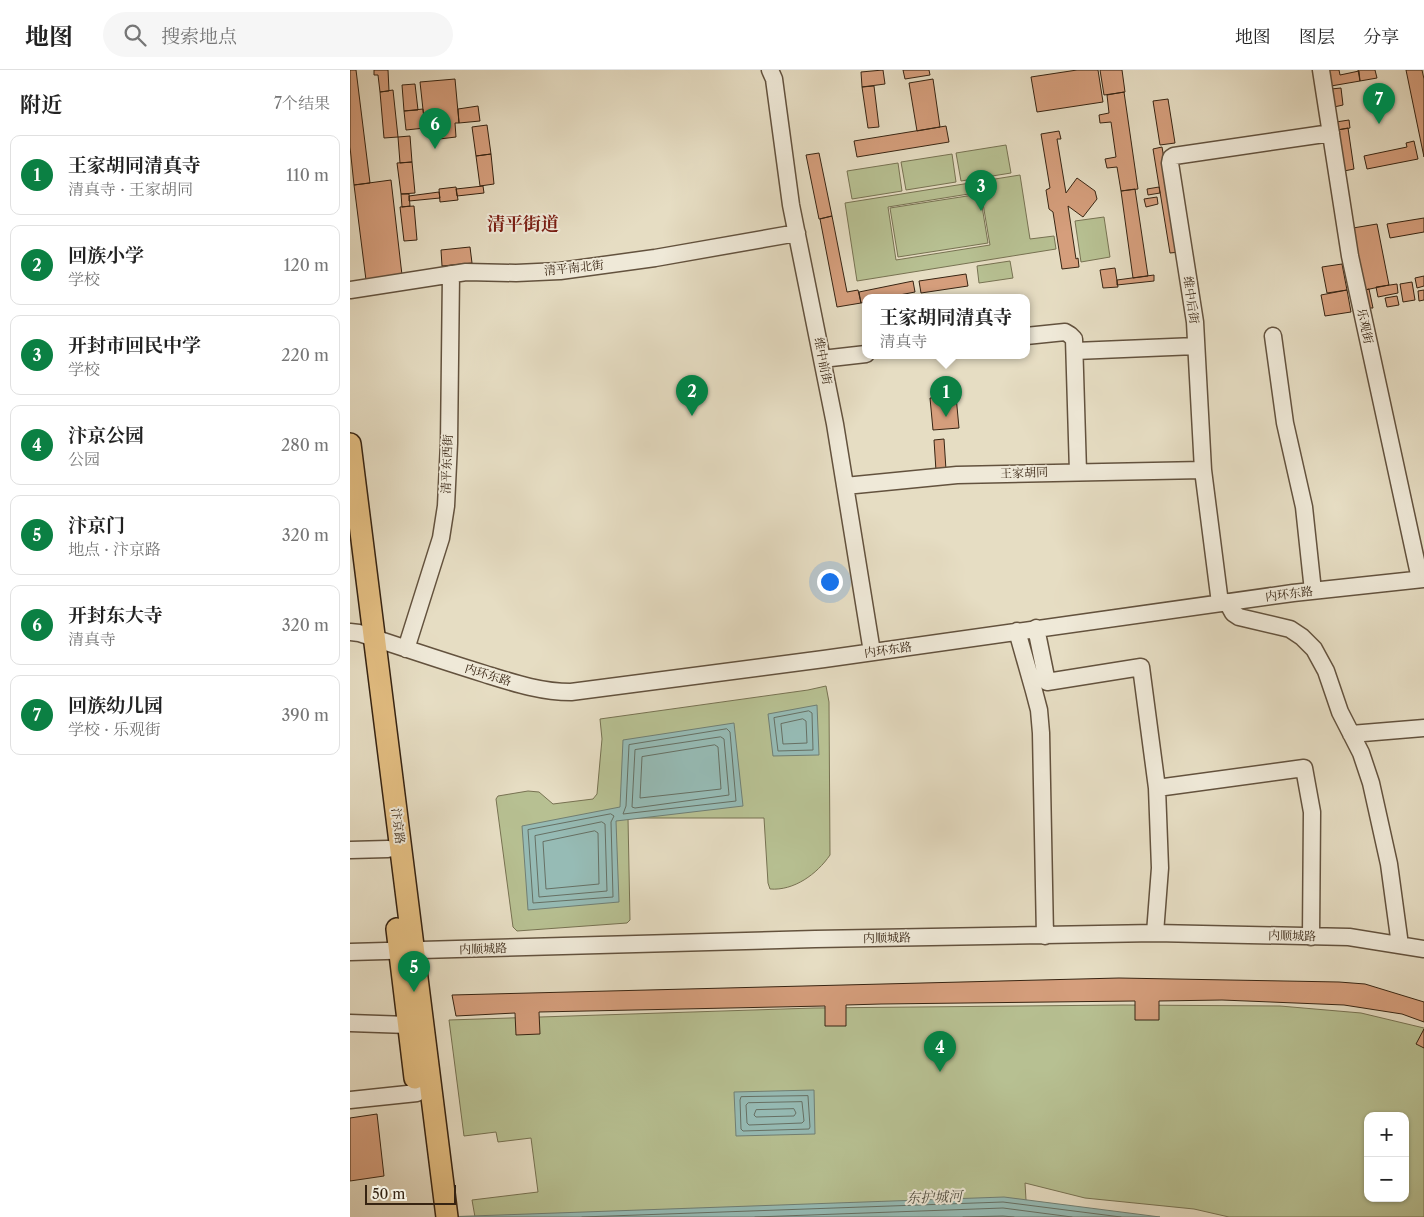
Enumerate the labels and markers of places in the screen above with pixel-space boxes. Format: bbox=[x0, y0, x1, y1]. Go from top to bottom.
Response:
pin: 7 bbox=[1363, 83, 1395, 124]
pin: 6 bbox=[419, 108, 451, 149]
pin: 3 bbox=[965, 170, 997, 211]
pin: 2 bbox=[676, 375, 708, 416]
pin: 1 bbox=[930, 376, 962, 417]
pin: 5 bbox=[398, 951, 430, 992]
pin: 4 bbox=[924, 1031, 956, 1072]

